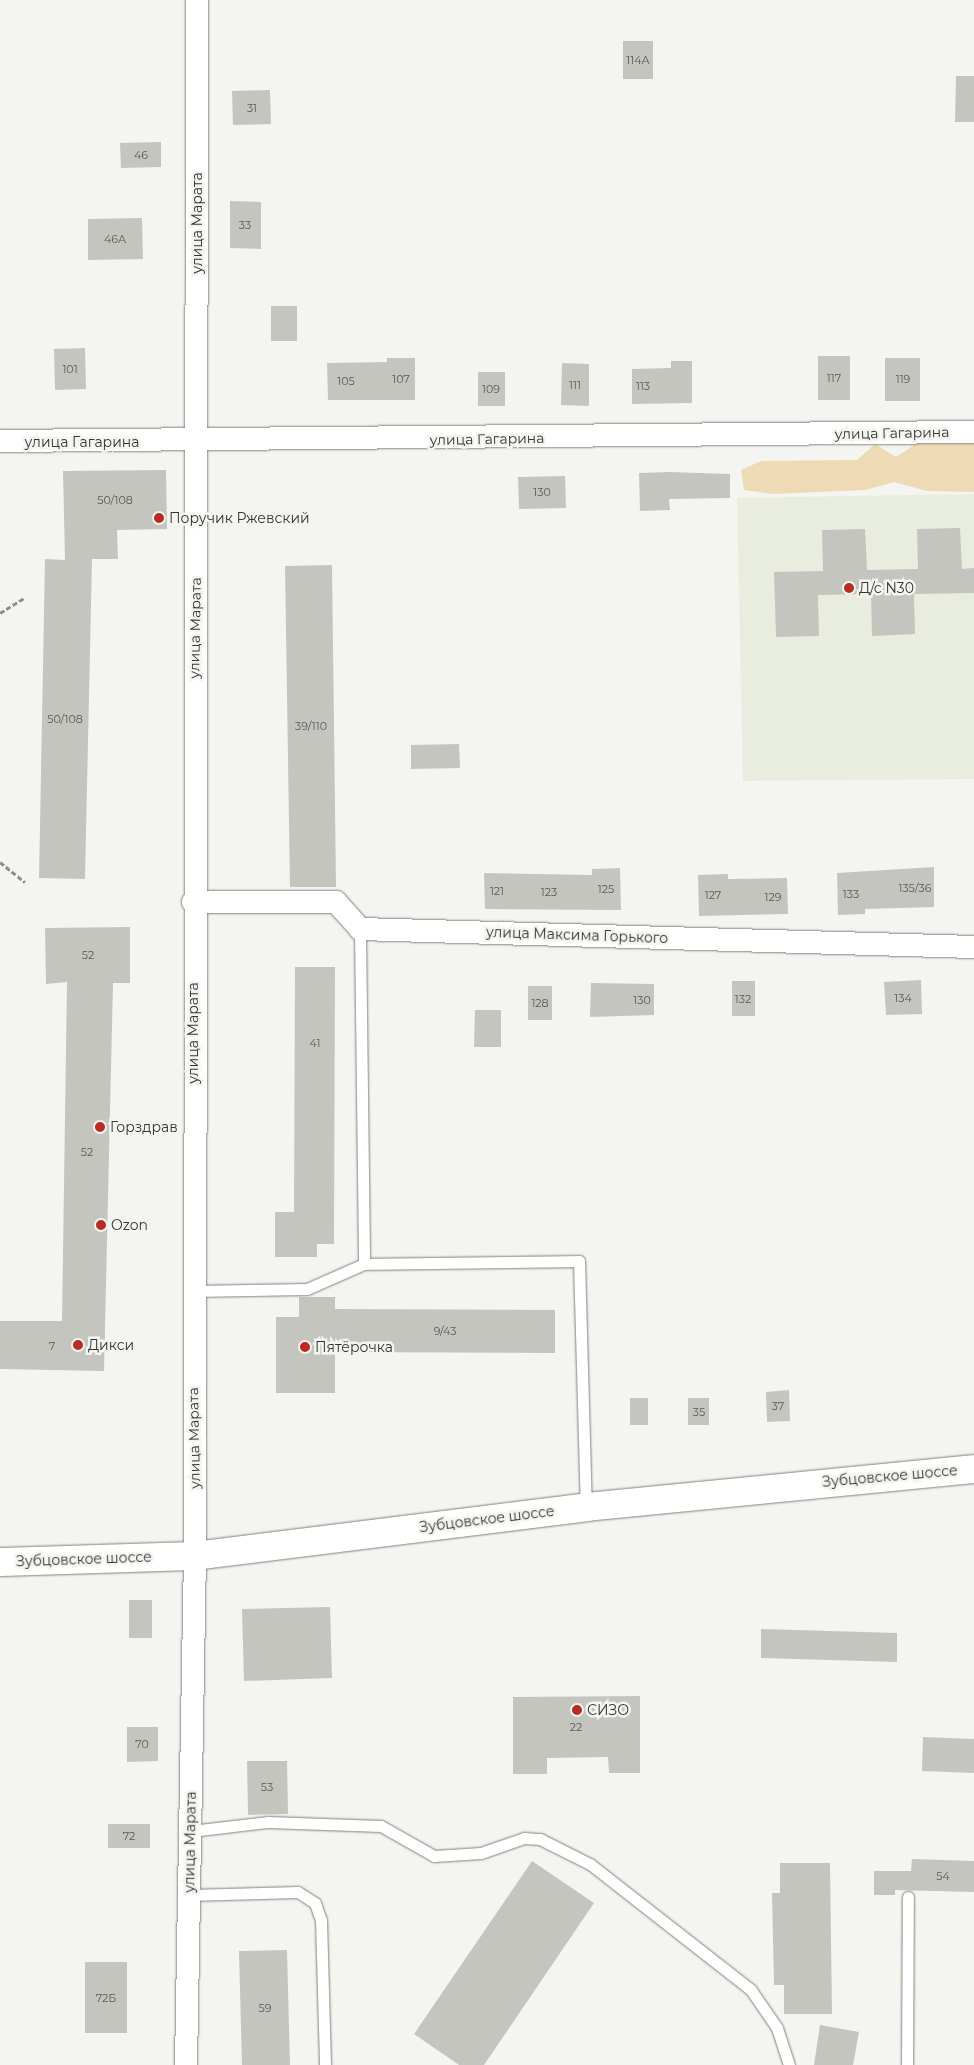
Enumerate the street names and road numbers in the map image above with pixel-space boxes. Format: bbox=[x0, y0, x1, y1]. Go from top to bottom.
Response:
street label: улица Марата bbox=[189, 172, 205, 274]
street label: улица Гагарина bbox=[834, 424, 950, 442]
street label: улица Гагарина bbox=[429, 430, 545, 448]
street label: улица Гагарина bbox=[25, 434, 139, 450]
street label: улица Марата bbox=[186, 577, 204, 679]
street label: улица Максима Горького bbox=[486, 923, 668, 947]
street label: улица Марата bbox=[185, 982, 201, 1084]
street label: улица Марата bbox=[185, 1387, 203, 1489]
street label: Зубцовское шоссе bbox=[822, 1462, 958, 1490]
street label: Зубцовское шоссе bbox=[419, 1502, 555, 1536]
street label: Зубцовское шоссе bbox=[16, 1548, 152, 1570]
street label: улица Марата bbox=[181, 1791, 199, 1893]

